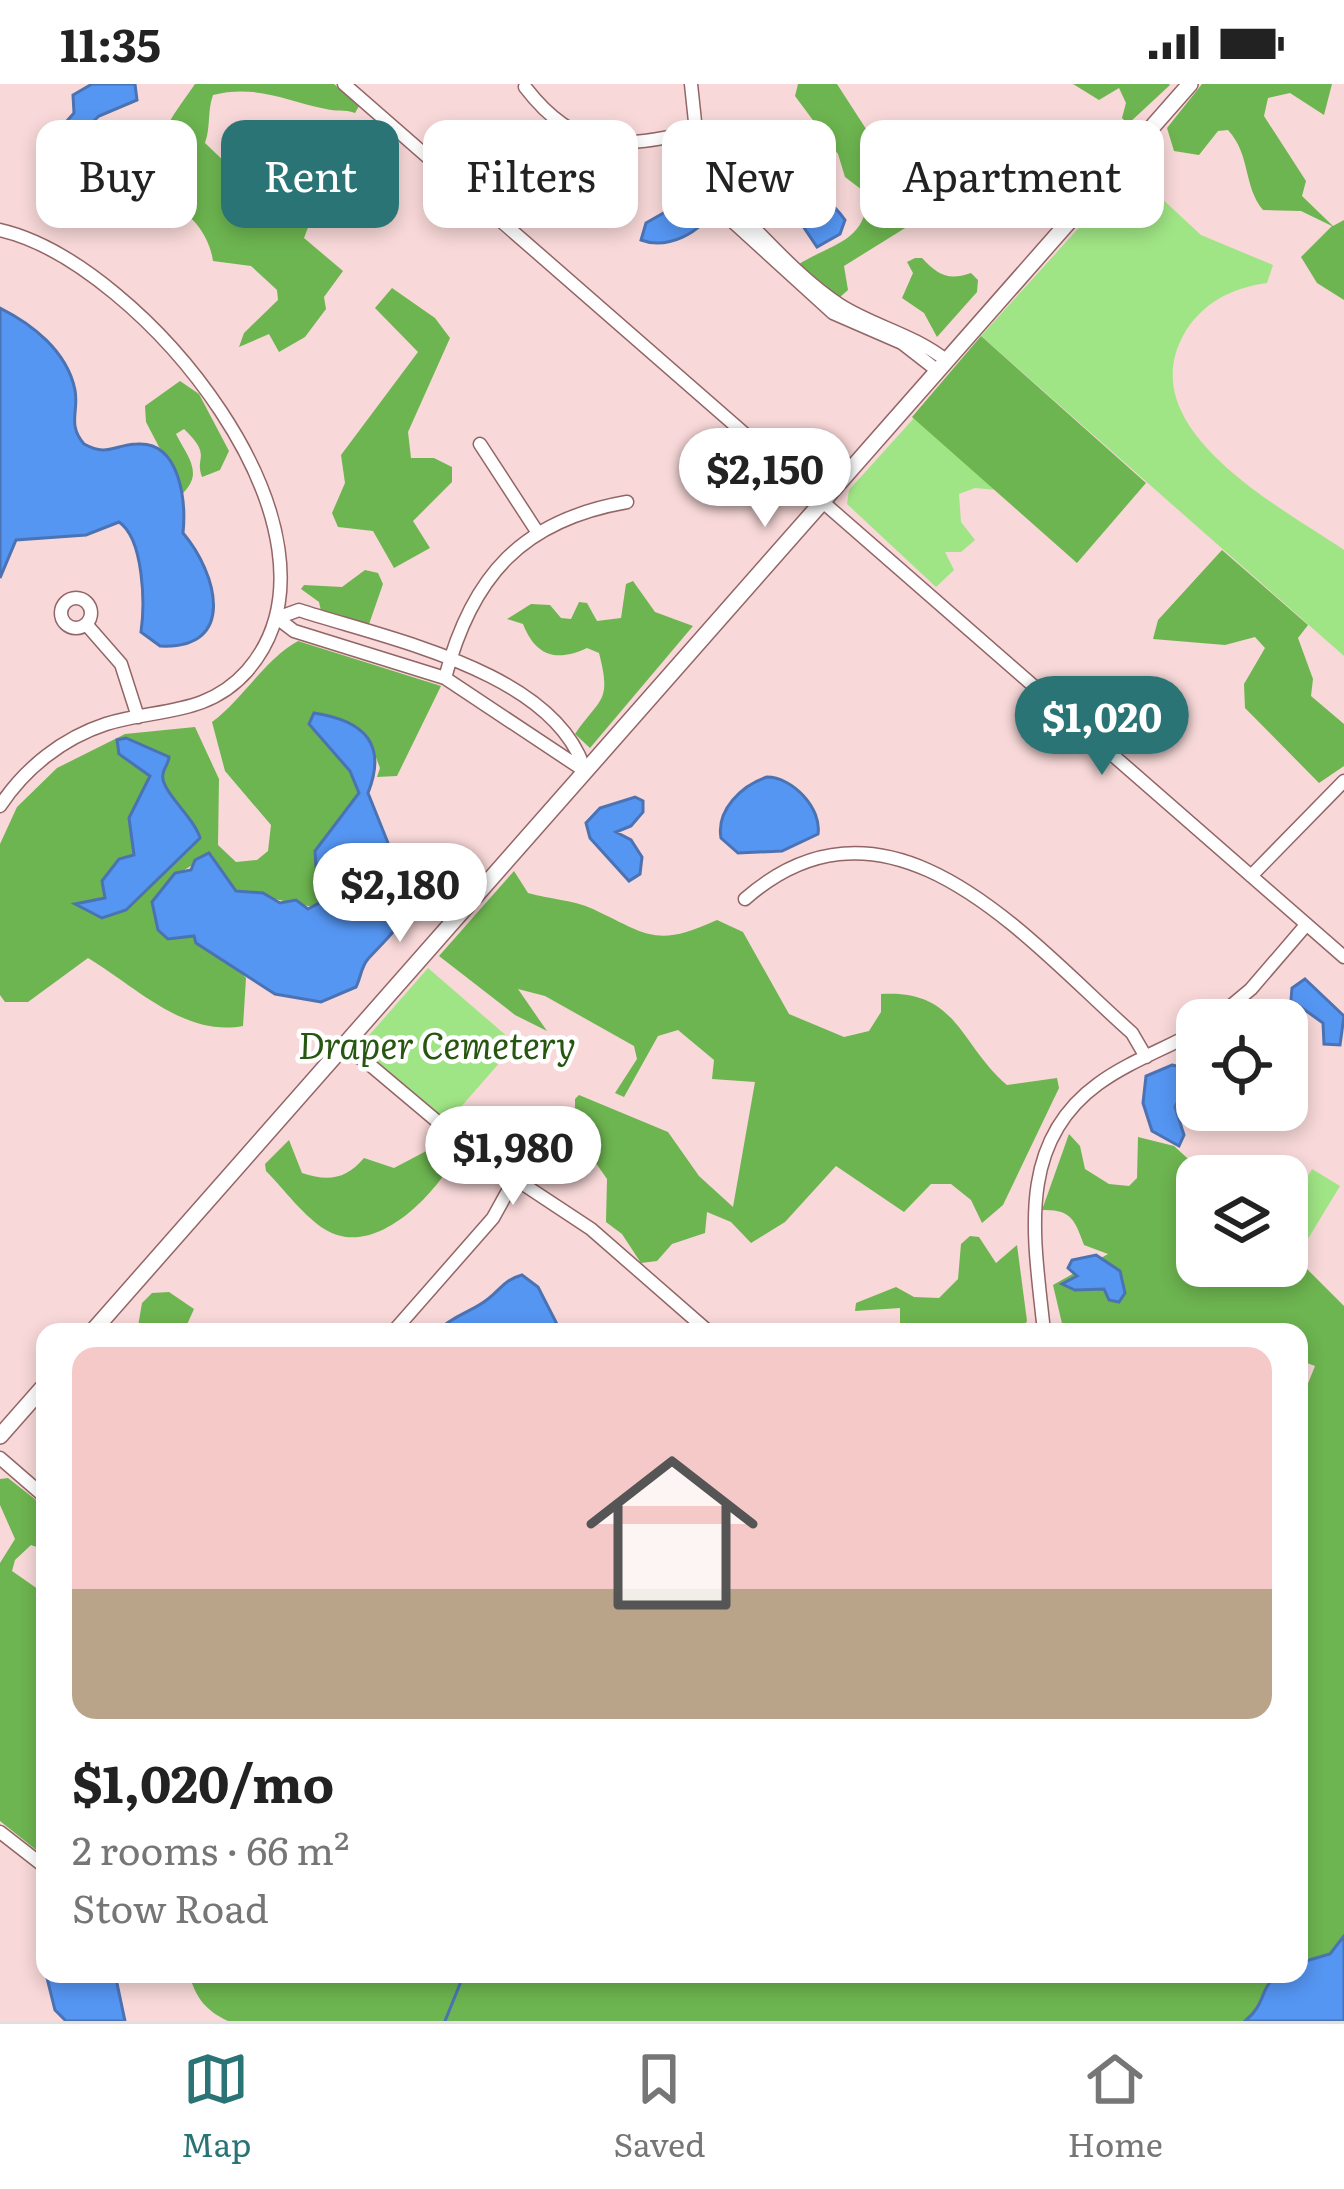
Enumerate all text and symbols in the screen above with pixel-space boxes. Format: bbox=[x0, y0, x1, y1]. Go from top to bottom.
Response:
text: 11:35 bbox=[60, 9, 161, 76]
chip: Buy bbox=[36, 120, 197, 228]
chip: Rent bbox=[221, 120, 399, 228]
chip: Filters bbox=[423, 120, 638, 228]
chip: New bbox=[662, 120, 836, 228]
chip: Apartment bbox=[860, 120, 1164, 228]
pin: $2,150 bbox=[667, 428, 863, 530]
text: $2,150 bbox=[706, 438, 824, 496]
pin: $1,020 bbox=[1004, 676, 1200, 778]
text: $1,020 bbox=[1042, 686, 1162, 744]
pin: $2,180 bbox=[302, 843, 498, 945]
text: $2,180 bbox=[340, 853, 460, 911]
map controls bbox=[1176, 999, 1308, 1287]
button: locate bbox=[1176, 999, 1308, 1131]
park label: Draper Cemetery bbox=[298, 1017, 576, 1070]
pin: $1,980 bbox=[415, 1106, 611, 1208]
text: $1,980 bbox=[452, 1116, 574, 1174]
button: layers bbox=[1176, 1155, 1308, 1287]
icon: home bbox=[564, 1425, 780, 1641]
text: $1,020/mo bbox=[72, 1743, 334, 1819]
text: 2 rooms · 66 m² bbox=[72, 1819, 350, 1877]
text: Stow Road bbox=[72, 1877, 269, 1935]
tab: Map bbox=[181, 2046, 251, 2167]
tab: Saved bbox=[614, 2046, 705, 2167]
tab: Home bbox=[1068, 2046, 1163, 2167]

